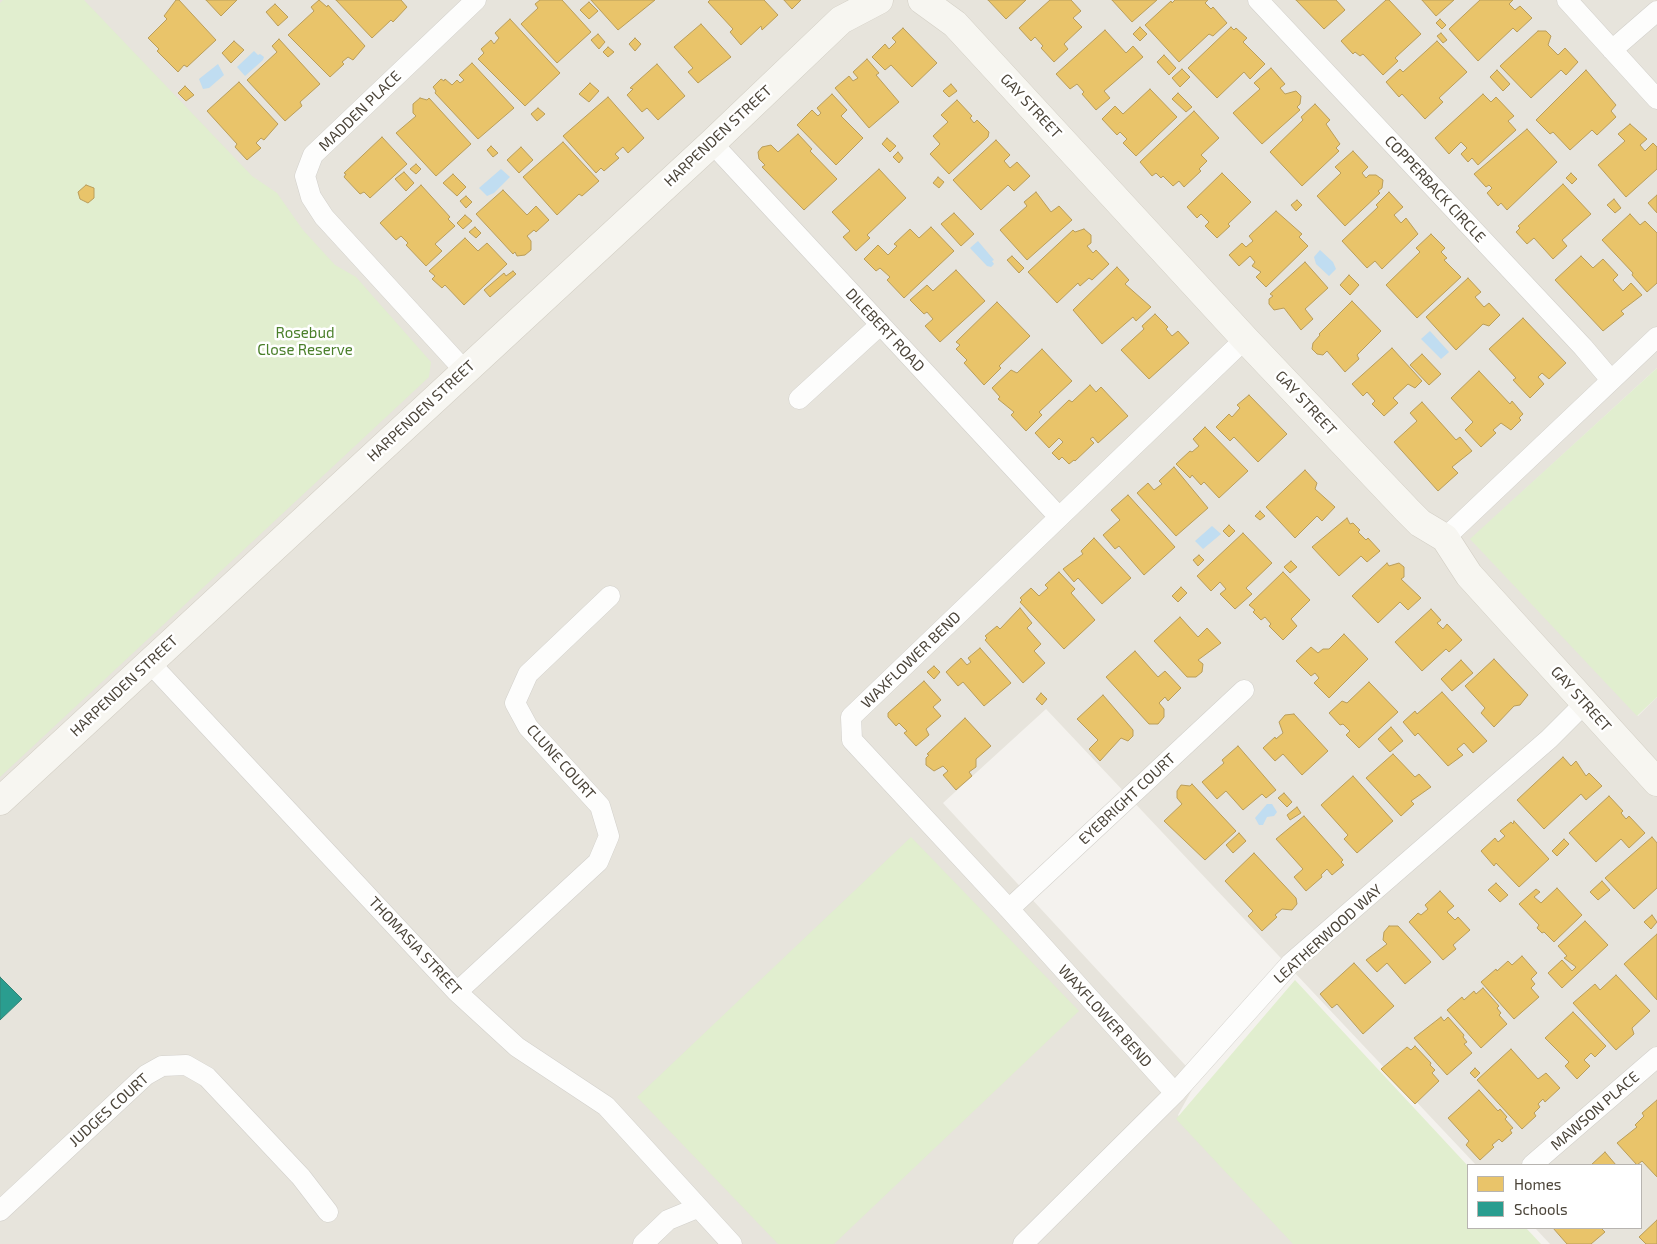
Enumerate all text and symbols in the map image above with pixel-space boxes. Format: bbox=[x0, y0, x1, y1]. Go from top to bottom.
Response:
street label: MADDEN PLACE bbox=[315, 67, 405, 155]
street label: GAY STREET bbox=[997, 70, 1065, 142]
street label: HARPENDEN STREET bbox=[660, 81, 776, 191]
street label: COPPERBACK CIRCLE bbox=[1381, 132, 1489, 246]
street label: DILEBERT ROAD bbox=[842, 285, 928, 375]
park label: Rosebud Close Reserve bbox=[257, 324, 353, 359]
street label: HARPENDEN STREET bbox=[363, 356, 479, 466]
street label: GAY STREET bbox=[1272, 367, 1340, 439]
street label: WAXFLOWER BEND bbox=[857, 608, 965, 712]
street label: HARPENDEN STREET bbox=[66, 631, 182, 741]
street label: GAY STREET bbox=[1547, 663, 1615, 735]
street label: CLUNE COURT bbox=[523, 721, 599, 803]
street label: EYEBRIGHT COURT bbox=[1075, 750, 1179, 848]
street label: LEATHERWOOD WAY bbox=[1270, 881, 1386, 987]
street label: THOMASIA STREET bbox=[365, 893, 465, 999]
street label: WAXFLOWER BEND bbox=[1054, 961, 1156, 1071]
street label: MAWSON PLACE bbox=[1547, 1068, 1643, 1154]
street label: JUDGES COURT bbox=[66, 1070, 152, 1150]
legend bbox=[1467, 1164, 1642, 1229]
text: Homes bbox=[1514, 1175, 1561, 1193]
text: Schools bbox=[1514, 1200, 1568, 1218]

